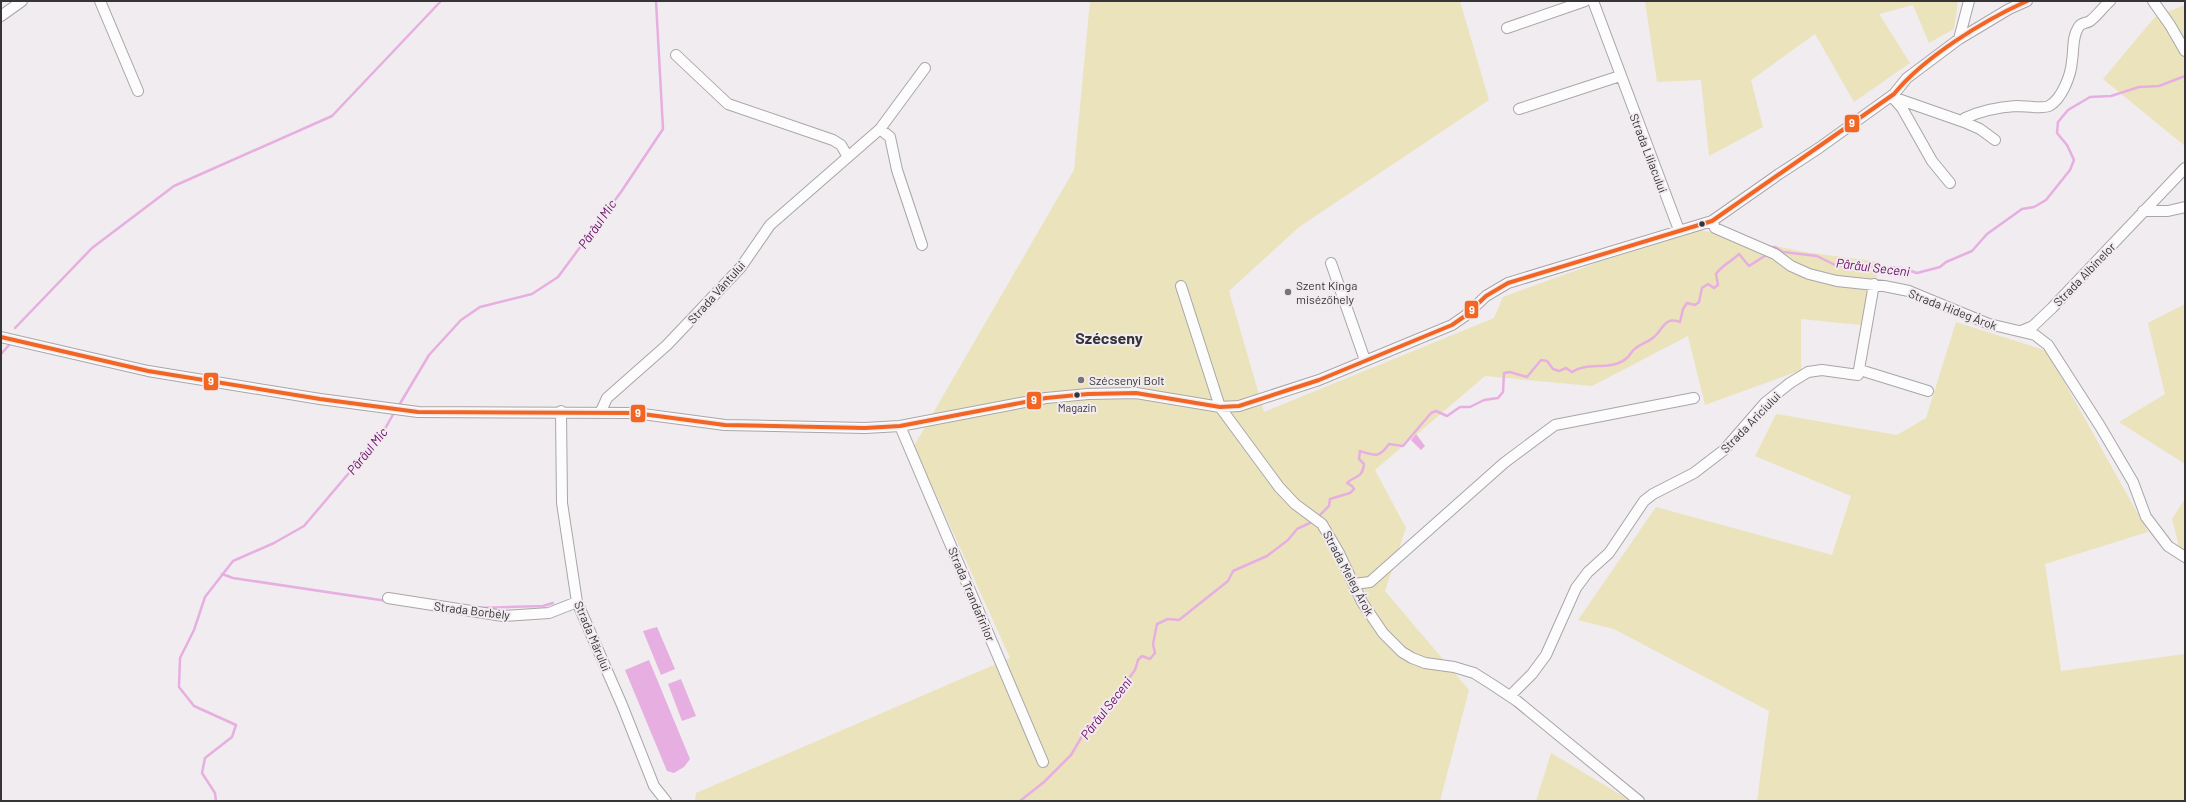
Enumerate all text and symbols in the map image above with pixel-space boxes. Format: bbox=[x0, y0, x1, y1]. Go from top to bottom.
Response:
street label: Strada Liliacului bbox=[1627, 111, 1671, 195]
line badge: 9 bbox=[1844, 114, 1860, 133]
text: 9 bbox=[1849, 116, 1855, 129]
water label: Pârâul Mic bbox=[574, 196, 620, 251]
unlabelled marker bbox=[1697, 219, 1707, 229]
street label: Strada Albinelor bbox=[2050, 239, 2118, 309]
water label: Pârâul Seceni bbox=[1835, 255, 1912, 280]
street label: Strada Vântului bbox=[684, 258, 748, 326]
place label: Szent Kinga misézőhely bbox=[1296, 278, 1357, 306]
street label: Strada Hideg Árok bbox=[1907, 286, 1999, 332]
marker: Szent Kinga misézőhely bbox=[1283, 287, 1293, 297]
line badge: 9 bbox=[1464, 300, 1479, 319]
text: 9 bbox=[1469, 303, 1475, 316]
district label: Szécseny bbox=[1075, 328, 1143, 347]
line badge: 9 bbox=[203, 372, 219, 391]
place label: Szécsenyi Bolt bbox=[1089, 373, 1165, 387]
text: 9 bbox=[208, 374, 214, 387]
marker: Szécsenyi Bolt bbox=[1076, 375, 1086, 385]
street label: Strada Ariciului bbox=[1717, 388, 1783, 456]
marker: Magazin bbox=[1072, 390, 1082, 400]
line badge: 9 bbox=[1026, 391, 1042, 410]
text: 9 bbox=[1031, 393, 1037, 406]
place label: Magazin bbox=[1058, 401, 1096, 414]
line badge: 9 bbox=[630, 404, 646, 423]
text: 9 bbox=[635, 406, 641, 419]
water label: Pârâul Mic bbox=[343, 424, 391, 478]
street label: Strada Meleg Árok bbox=[1321, 528, 1377, 618]
street label: Strada Trandafirilor bbox=[946, 545, 998, 644]
street label: Strada Borbély bbox=[433, 598, 511, 622]
street label: Strada Mărului bbox=[572, 599, 614, 673]
water label: Pârâul Seceni bbox=[1077, 673, 1136, 742]

